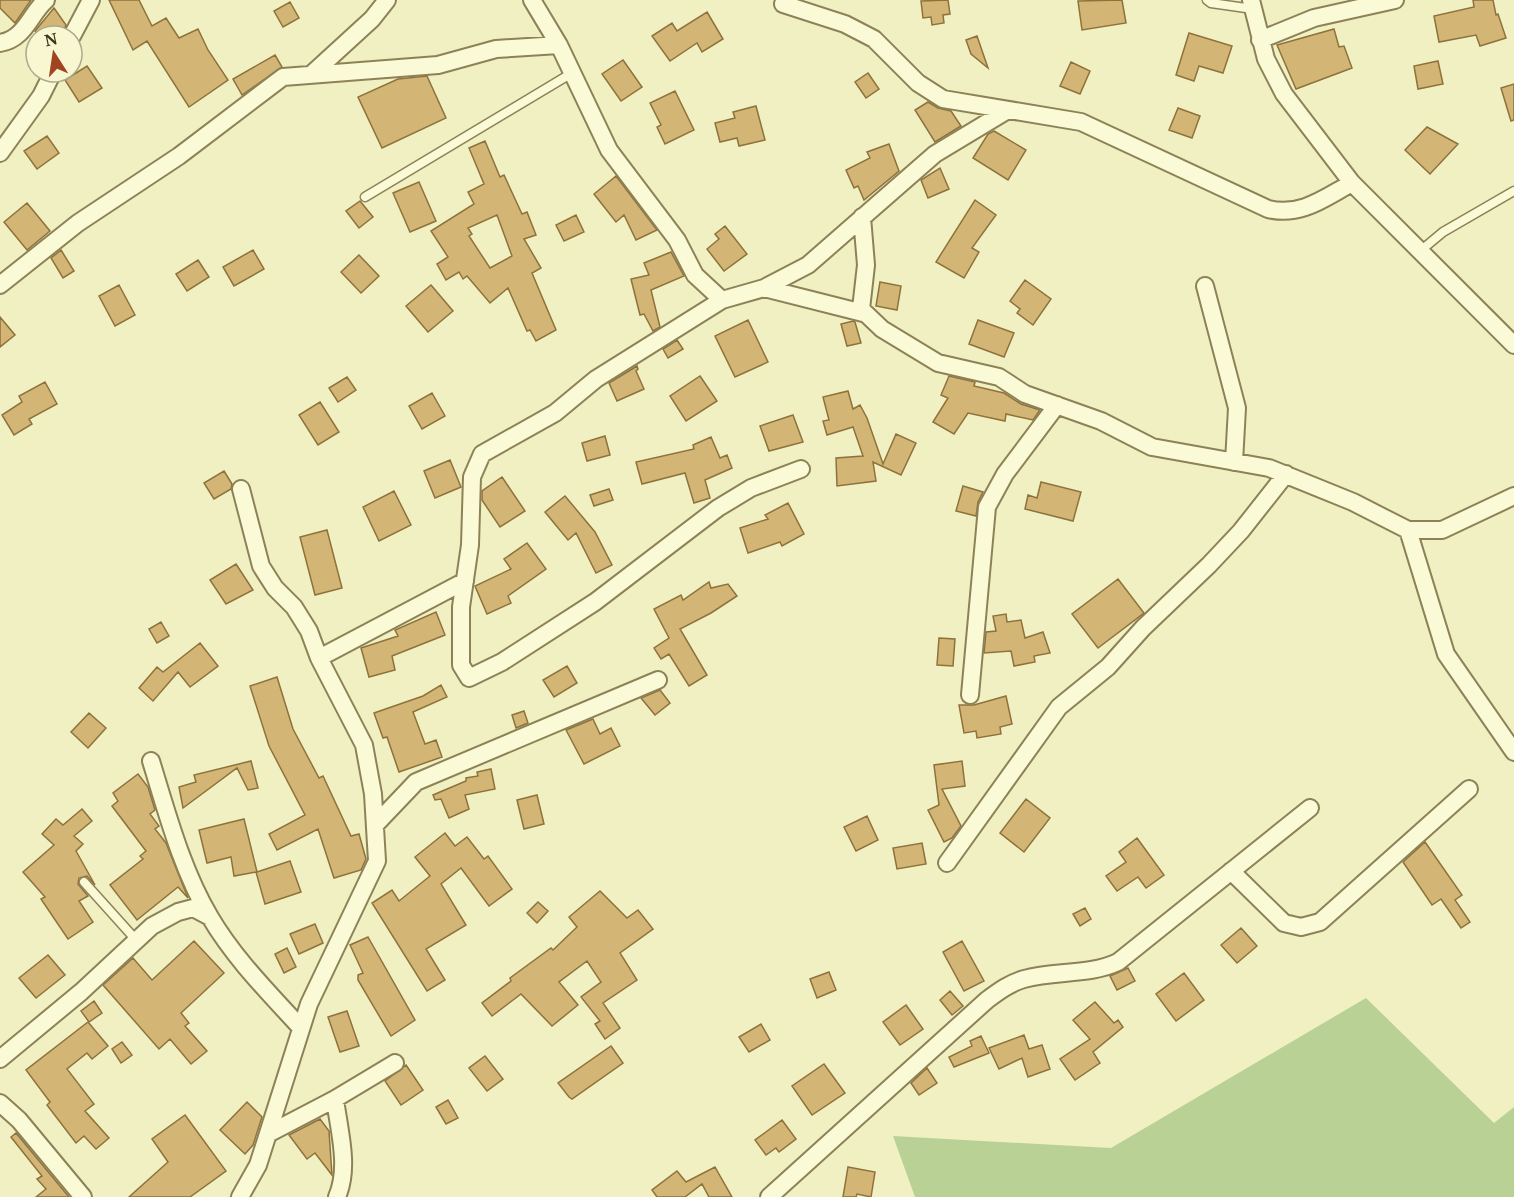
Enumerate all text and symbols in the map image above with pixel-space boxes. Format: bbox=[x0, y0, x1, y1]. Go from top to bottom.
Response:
north arrow bbox=[24, 24, 84, 84]
text: N bbox=[42, 27, 60, 51]

